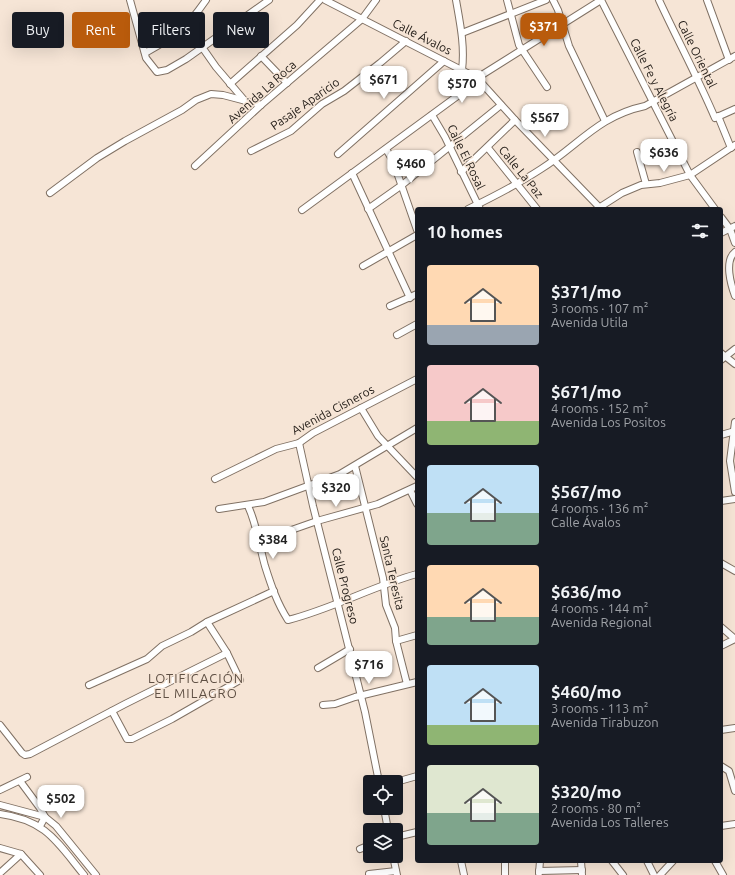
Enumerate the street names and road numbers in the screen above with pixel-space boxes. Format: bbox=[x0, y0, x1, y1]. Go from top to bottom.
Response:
street label: Calle Ávalos bbox=[391, 16, 454, 57]
street label: Calle Oriental bbox=[676, 18, 719, 90]
street label: Calle Fe y Alegría bbox=[628, 36, 681, 123]
street label: Avenida La Roca bbox=[225, 58, 298, 126]
street label: Pasaje Aparicio bbox=[268, 75, 342, 132]
street label: Calle El Rosal bbox=[445, 122, 488, 191]
street label: Calle La Paz bbox=[497, 143, 547, 201]
street label: Avenida Cisneros bbox=[289, 382, 376, 437]
street label: Santa Teresita bbox=[378, 534, 407, 611]
street label: Calle Progreso bbox=[330, 546, 361, 625]

